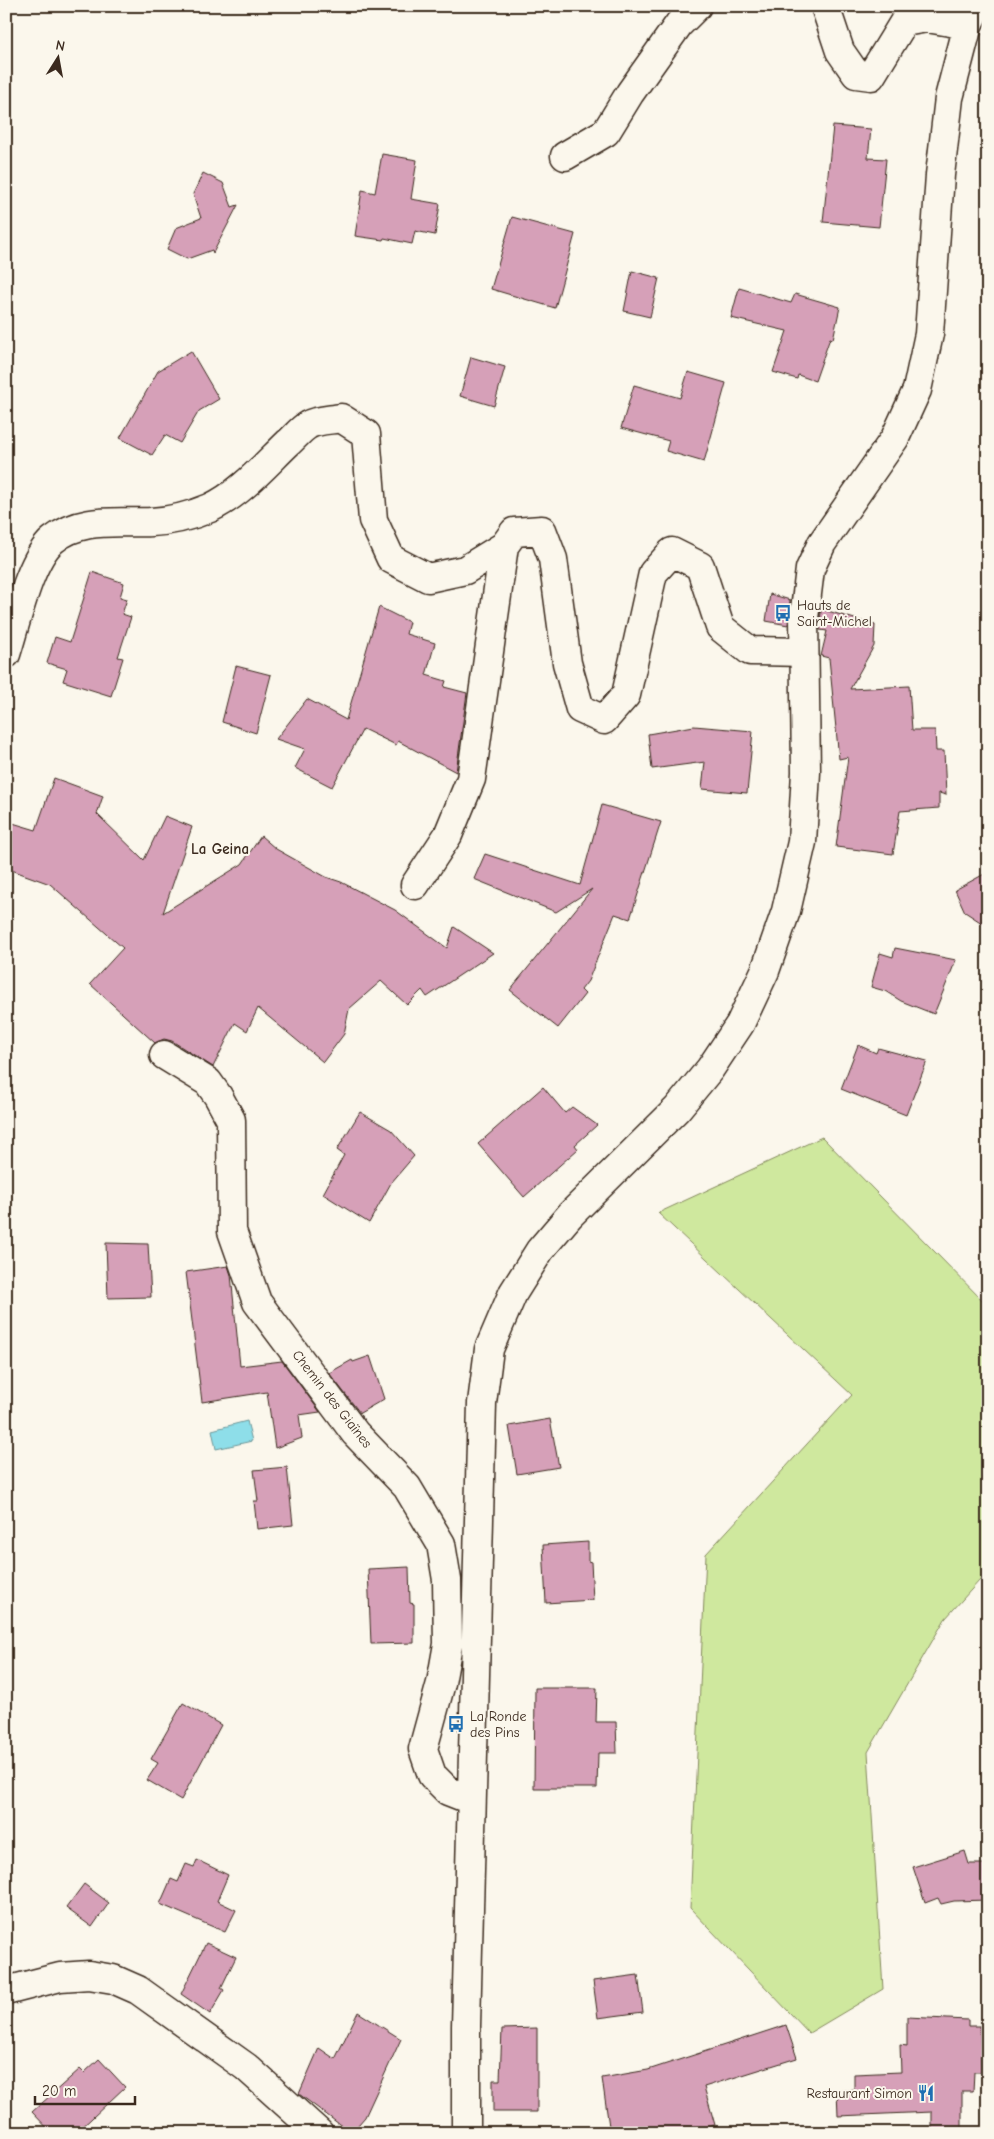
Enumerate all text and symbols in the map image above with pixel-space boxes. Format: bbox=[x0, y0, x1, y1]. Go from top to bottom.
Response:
north arrow bbox=[32, 32, 82, 82]
text: N bbox=[54, 37, 66, 55]
place label: Hauts de Saint-Michel bbox=[797, 597, 872, 630]
bus stop icon: Hauts de Saint-Michel bbox=[773, 603, 793, 623]
district label: La Geina bbox=[191, 840, 249, 858]
street label: Chemin des Giaïnes bbox=[289, 1347, 376, 1451]
place label: La Ronde des Pins bbox=[470, 1708, 526, 1741]
bus stop icon: La Ronde des Pins bbox=[446, 1714, 466, 1734]
scale bar bbox=[35, 2074, 135, 2106]
text: 20 m bbox=[42, 2082, 76, 2100]
restaurant icon: Restaurant Simon bbox=[916, 2083, 936, 2103]
place label: Restaurant Simon bbox=[806, 2085, 912, 2102]

